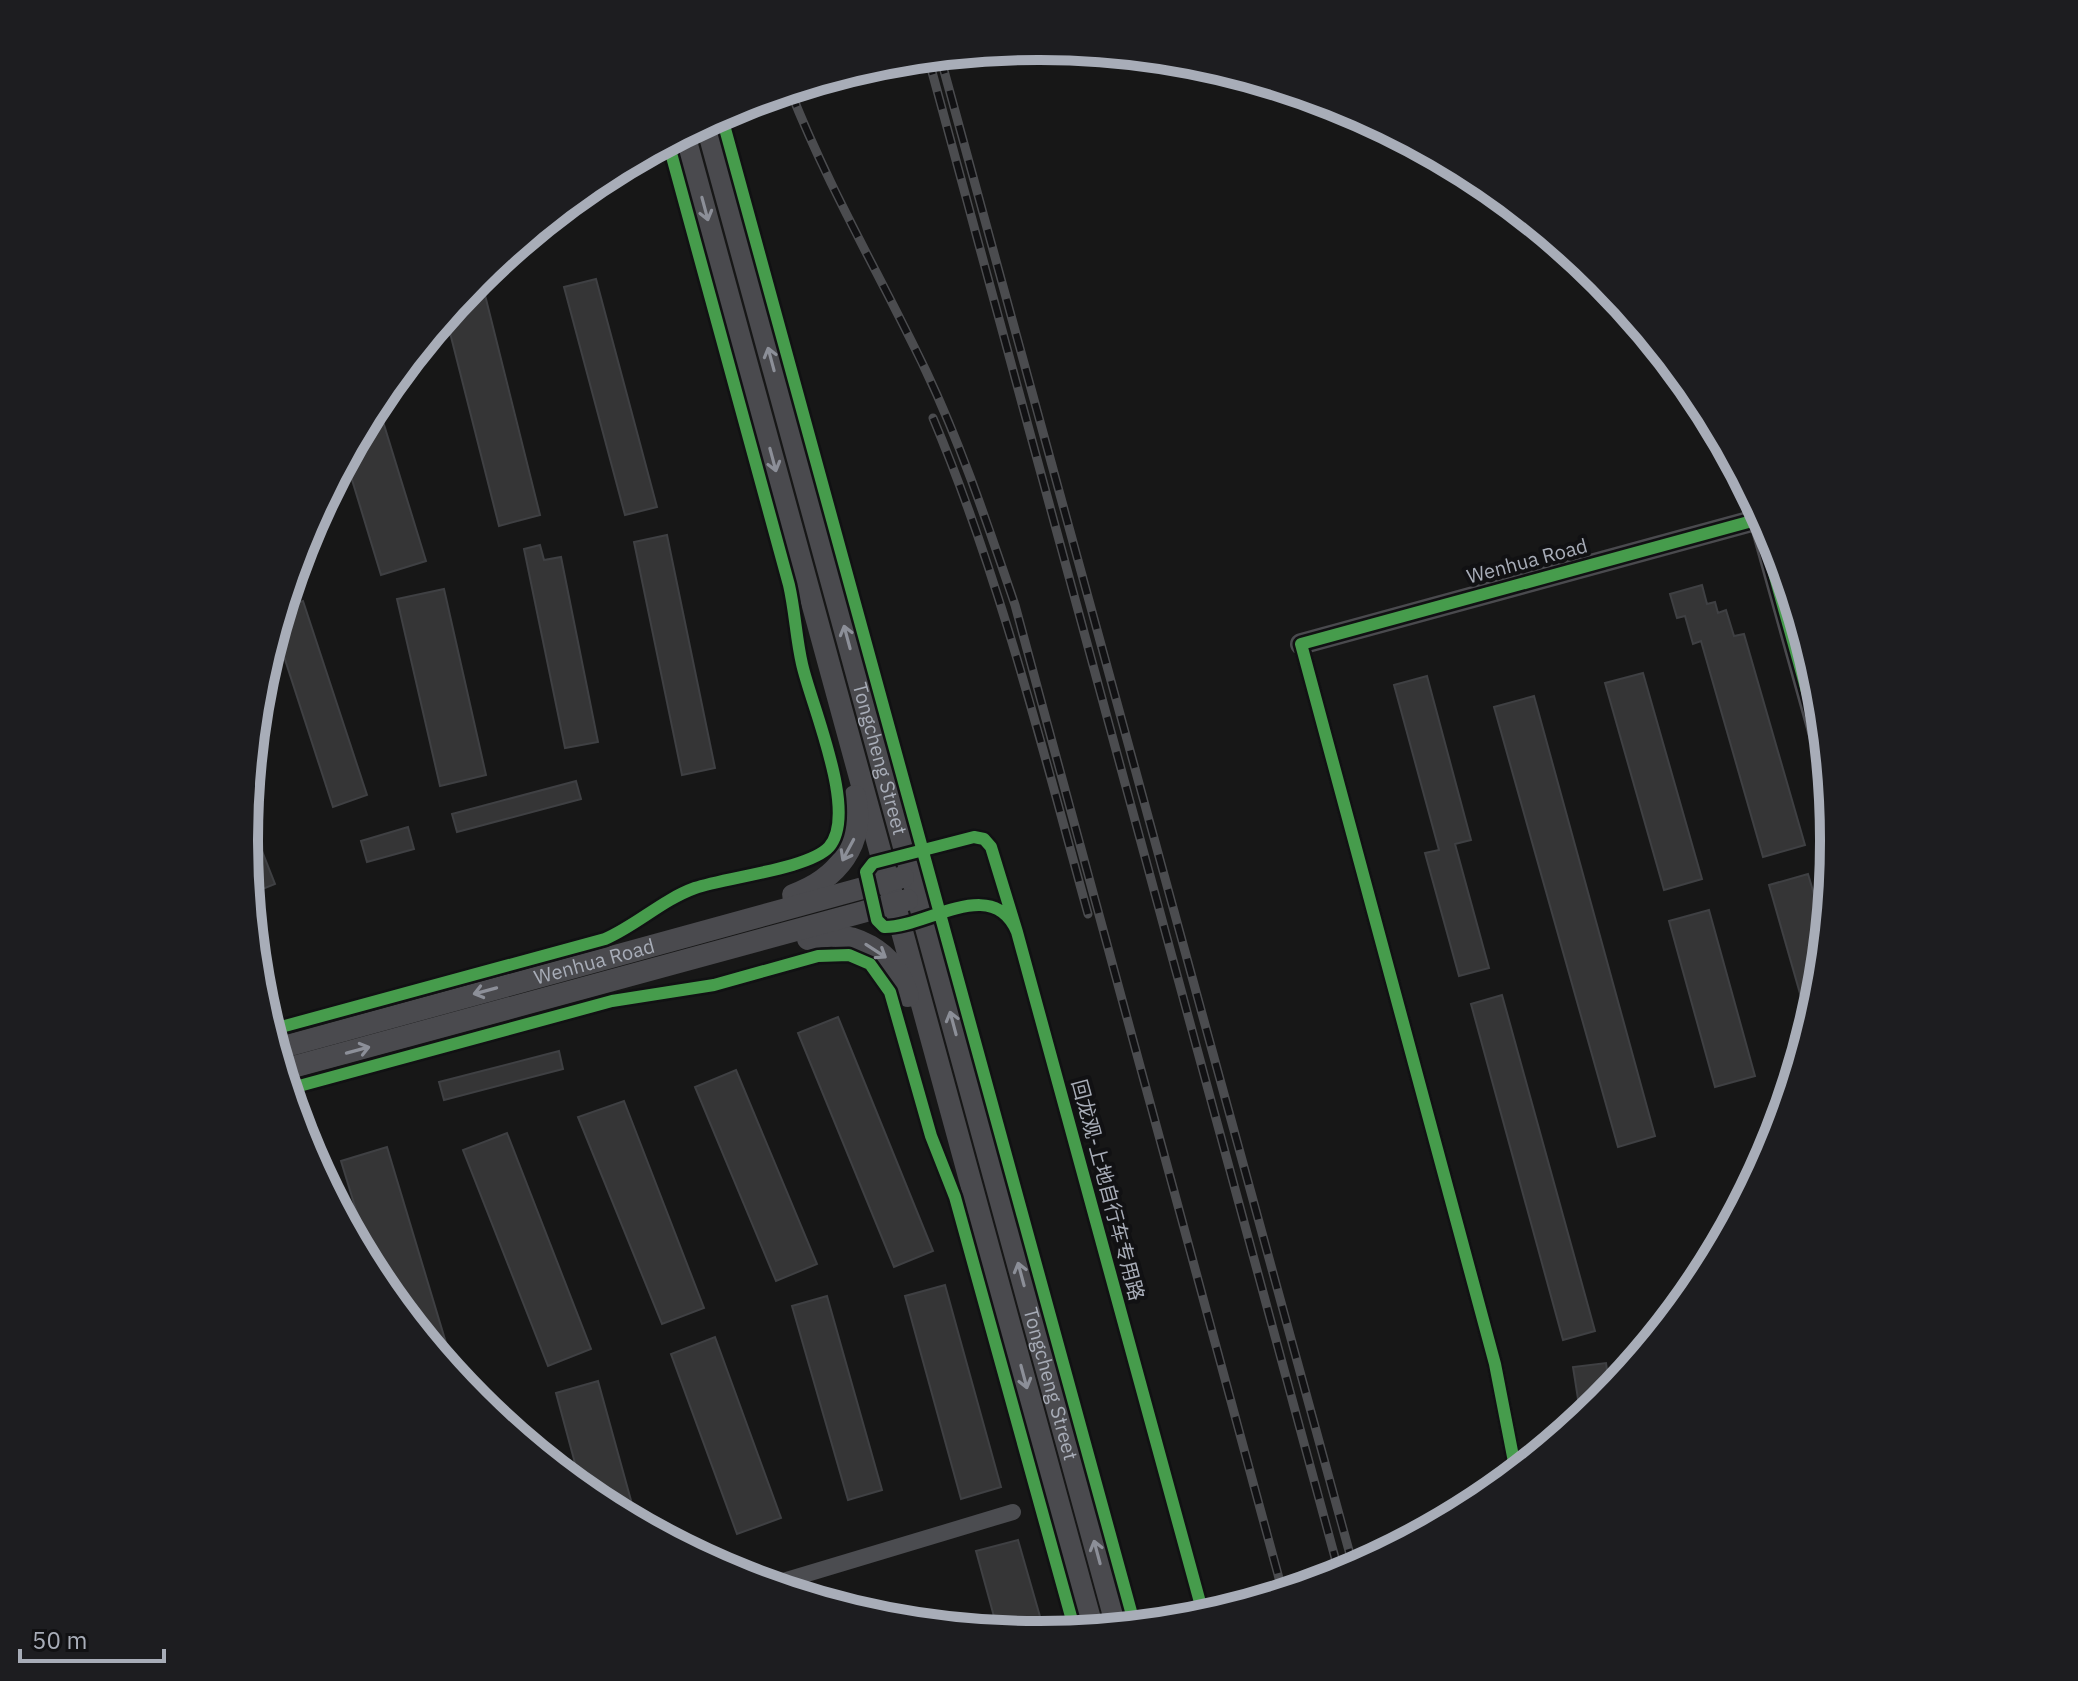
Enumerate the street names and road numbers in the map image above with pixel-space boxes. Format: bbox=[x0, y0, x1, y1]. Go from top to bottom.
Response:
street label: Wenhua Road bbox=[1464, 531, 1590, 590]
street label: Tongcheng Street bbox=[847, 679, 914, 838]
street label: Wenhua Road bbox=[531, 932, 658, 991]
street label: 回龙观-上地自行车专用路 bbox=[1066, 1076, 1151, 1303]
street label: Tongcheng Street bbox=[1017, 1304, 1085, 1463]

